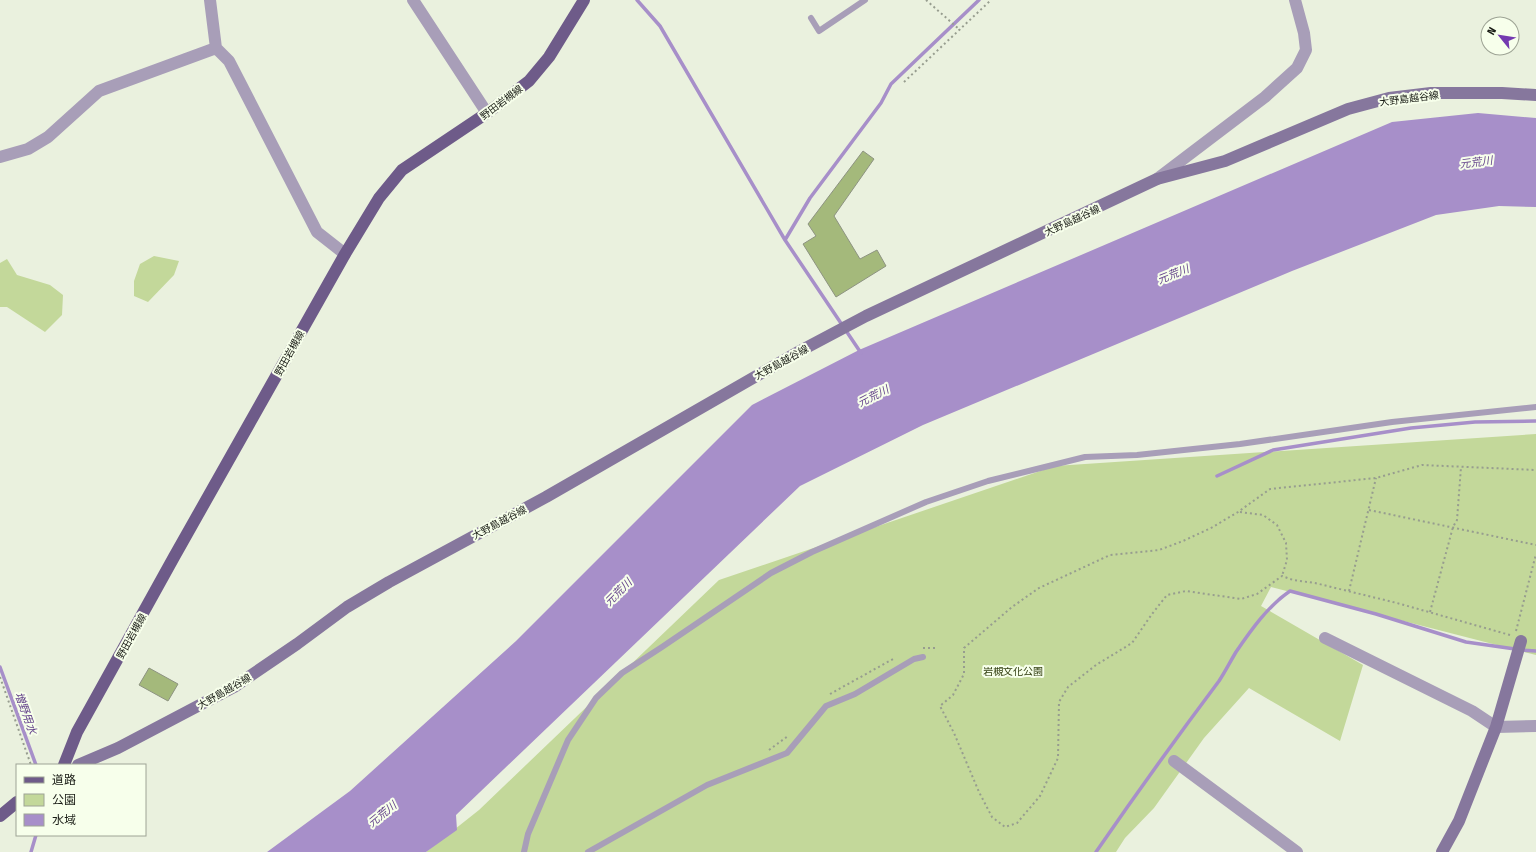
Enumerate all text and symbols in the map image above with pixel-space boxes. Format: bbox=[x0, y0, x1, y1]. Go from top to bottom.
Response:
north arrow bbox=[1480, 16, 1520, 56]
text: N bbox=[1484, 25, 1499, 37]
street label: 野田岩槻線 bbox=[478, 83, 525, 123]
street label: 大野島越谷線 bbox=[1379, 89, 1440, 109]
water label: 元荒川 bbox=[1459, 154, 1494, 171]
street label: 大野島越谷線 bbox=[1043, 203, 1102, 239]
water label: 元荒川 bbox=[1155, 262, 1192, 287]
street label: 野田岩槻線 bbox=[273, 329, 307, 378]
street label: 大野島越谷線 bbox=[752, 343, 811, 383]
water label: 元荒川 bbox=[856, 383, 892, 410]
street label: 大野島越谷線 bbox=[470, 504, 529, 542]
water label: 元荒川 bbox=[602, 575, 635, 609]
street label: 野田岩槻線 bbox=[115, 612, 149, 661]
park label: 岩槻文化公園 bbox=[983, 666, 1043, 678]
street label: 大野島越谷線 bbox=[196, 672, 253, 712]
water label: 増野用水 bbox=[12, 690, 40, 737]
legend bbox=[16, 764, 146, 836]
text: 道路 bbox=[52, 773, 76, 787]
text: 公園 bbox=[52, 793, 76, 807]
water label: 元荒川 bbox=[365, 798, 400, 830]
text: 水域 bbox=[52, 813, 76, 827]

